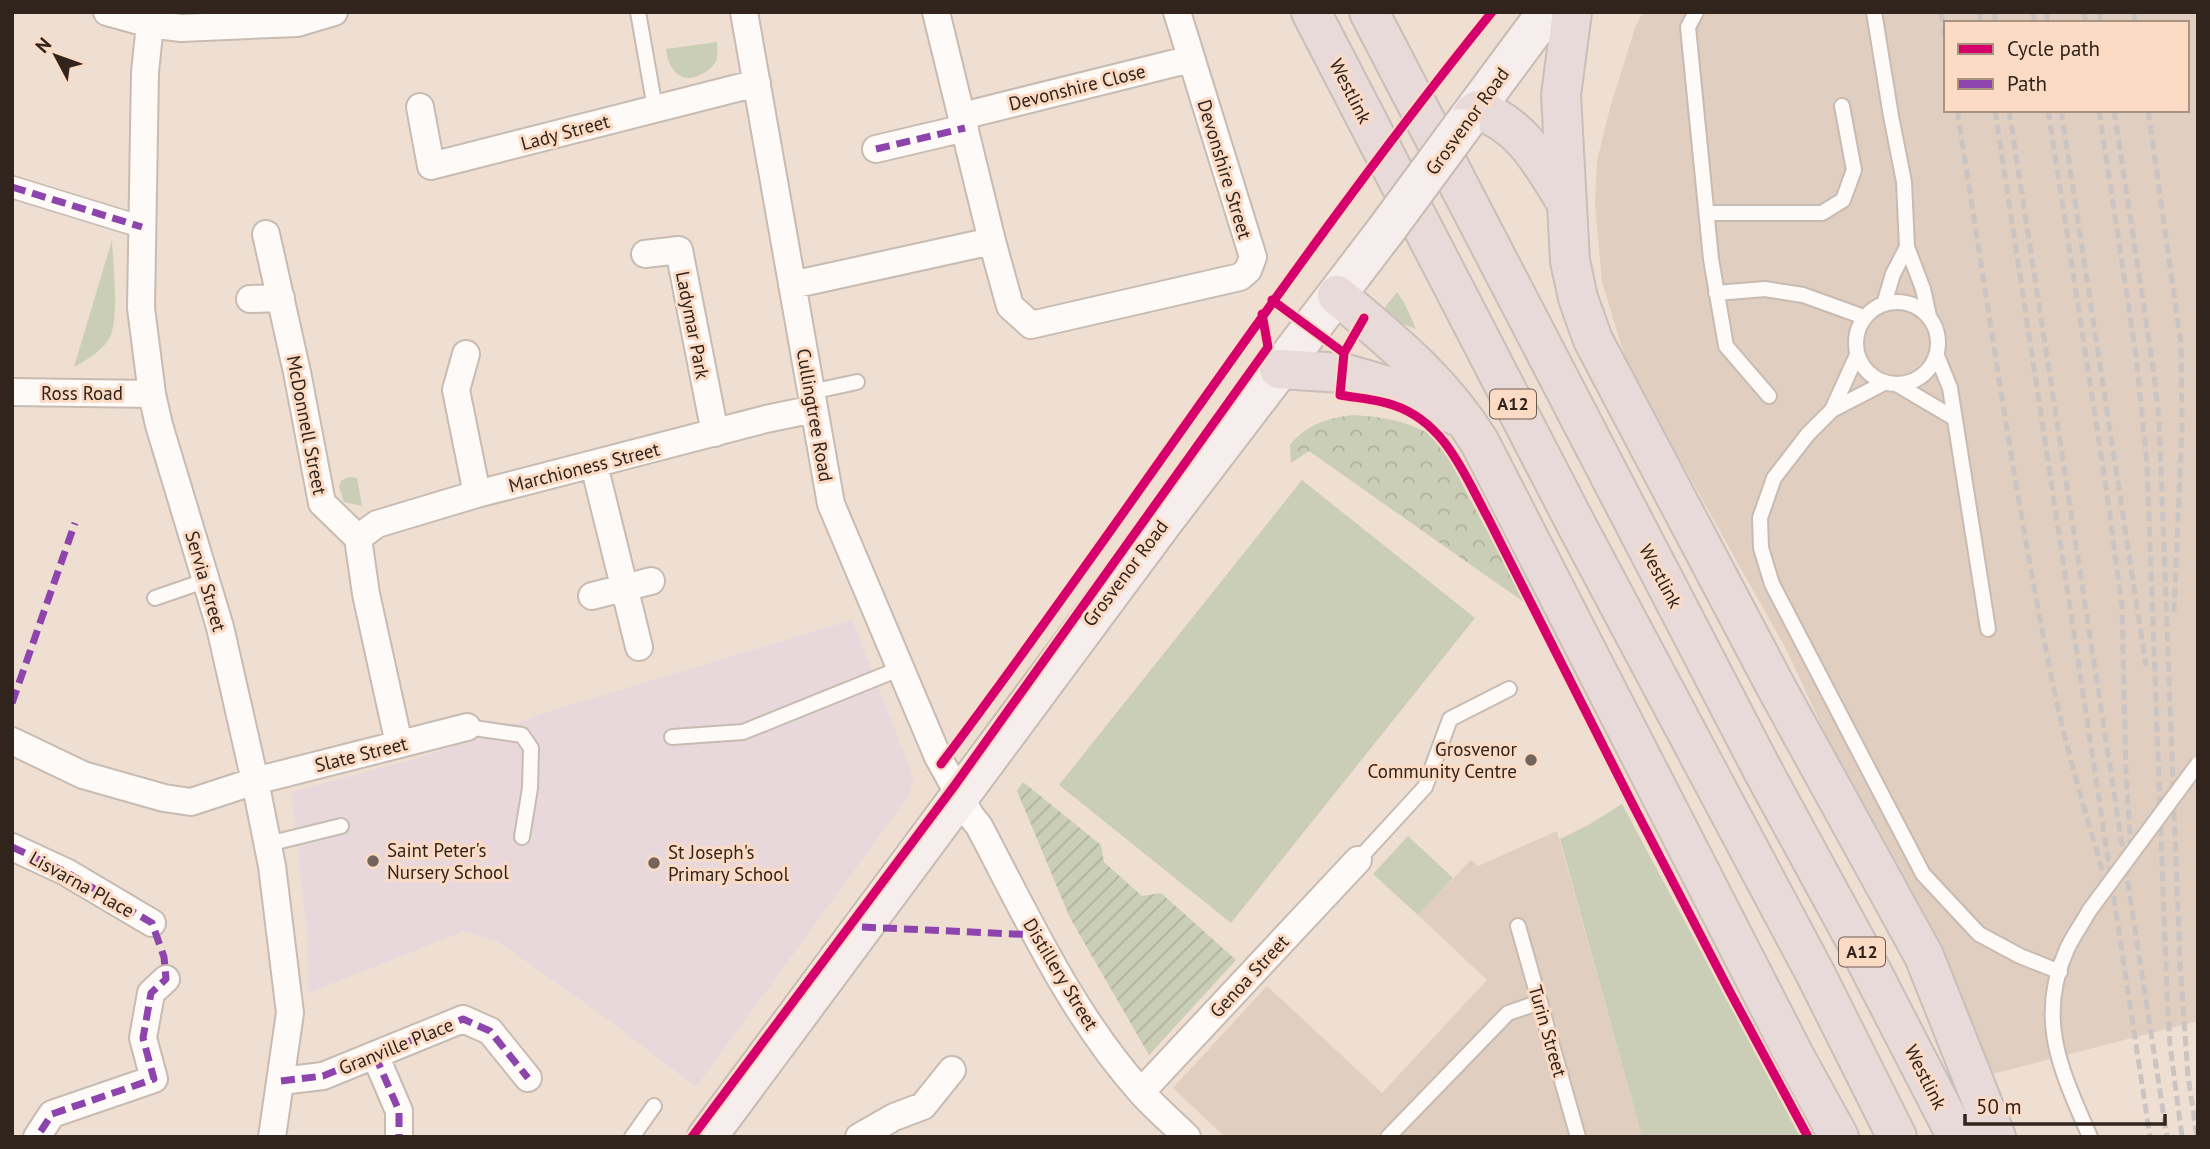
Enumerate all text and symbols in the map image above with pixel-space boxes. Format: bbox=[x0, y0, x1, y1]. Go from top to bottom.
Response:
north arrow bbox=[21, 21, 91, 91]
legend bbox=[1944, 21, 2189, 112]
text: N bbox=[30, 32, 56, 57]
text: Cycle path bbox=[2007, 35, 2100, 62]
street label: Westlink bbox=[1325, 55, 1377, 127]
street label: Devonshire Close bbox=[1006, 58, 1148, 116]
street label: Grosvenor Road bbox=[1420, 62, 1514, 180]
text: Path bbox=[2007, 70, 2047, 97]
street label: Devonshire Street bbox=[1192, 96, 1258, 242]
street label: Lady Street bbox=[518, 109, 613, 155]
street label: Ladymar Park bbox=[671, 269, 715, 381]
street label: Cullingtree Road bbox=[791, 347, 839, 483]
street label: McDonnell Street bbox=[282, 353, 332, 497]
street label: Ross Road bbox=[41, 381, 123, 405]
road number: A12 bbox=[1490, 390, 1536, 418]
street label: Marchioness Street bbox=[506, 436, 663, 497]
street label: Grosvenor Road bbox=[1077, 515, 1173, 631]
street label: Servia Street bbox=[180, 528, 232, 635]
street label: Westlink bbox=[1634, 540, 1688, 612]
street label: Slate Street bbox=[312, 731, 410, 777]
place label: Grosvenor Community Centre bbox=[1368, 737, 1518, 783]
marker: Grosvenor Community Centre bbox=[1523, 752, 1539, 768]
place label: Saint Peter's Nursery School bbox=[387, 838, 509, 884]
place label: St Joseph's Primary School bbox=[668, 840, 789, 886]
street label: Lisvarna Place bbox=[25, 845, 139, 923]
marker: Saint Peter's Nursery School bbox=[365, 853, 381, 869]
marker: St Joseph's Primary School bbox=[646, 855, 662, 871]
street label: Distillery Street bbox=[1018, 914, 1104, 1035]
street label: Genoa Street bbox=[1204, 929, 1294, 1023]
road number: A12 bbox=[1839, 937, 1885, 967]
street label: Turin Street bbox=[1523, 982, 1573, 1080]
street label: Granville Place bbox=[335, 1012, 457, 1080]
street label: Westlink bbox=[1900, 1041, 1952, 1113]
scale bar bbox=[1965, 1082, 2164, 1126]
text: 50 m bbox=[1976, 1093, 2022, 1120]

